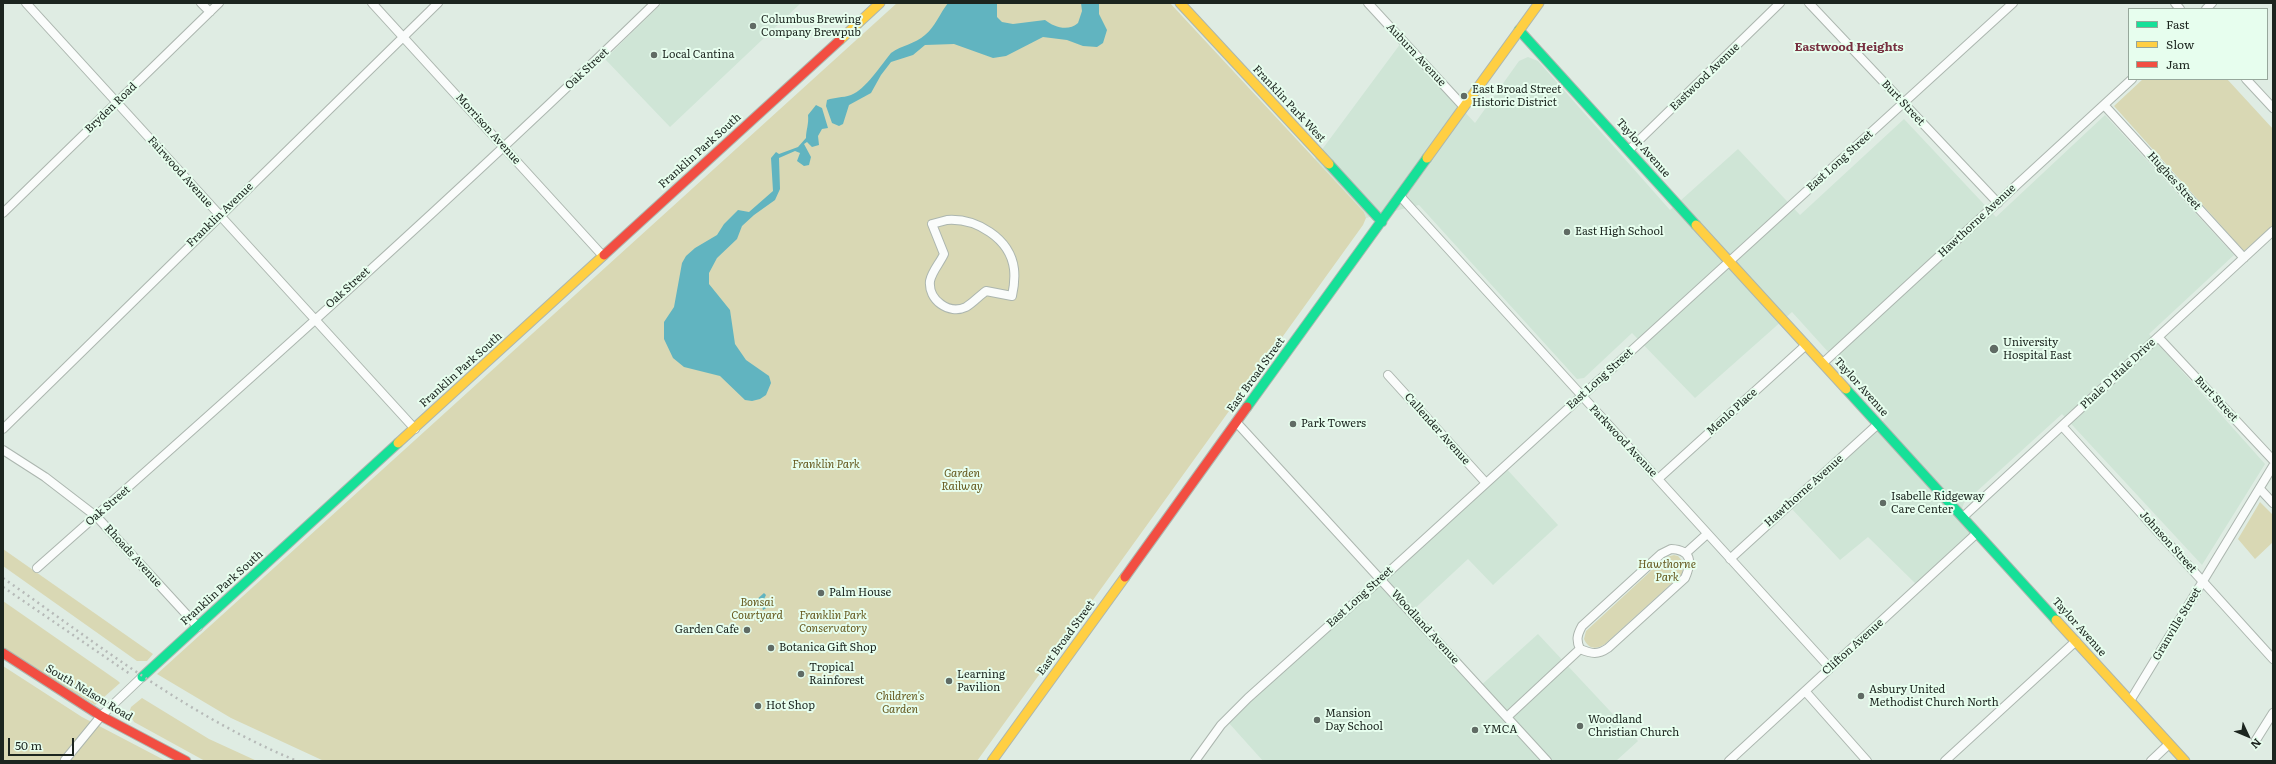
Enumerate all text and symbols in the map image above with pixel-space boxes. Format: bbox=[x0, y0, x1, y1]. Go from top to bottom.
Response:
legend bbox=[2128, 8, 2268, 80]
place label: Columbus Brewing Company Brewpub bbox=[761, 13, 861, 39]
text: Fast bbox=[2166, 15, 2189, 33]
marker: Columbus Brewing Company Brewpub bbox=[748, 21, 758, 31]
street label: Auburn Avenue bbox=[1383, 21, 1449, 89]
text: Slow bbox=[2166, 35, 2194, 53]
street label: Eastwood Avenue bbox=[1667, 40, 1743, 114]
district label: Eastwood Heights bbox=[1794, 40, 1904, 54]
street label: Oak Street bbox=[563, 46, 611, 92]
place label: Local Cantina bbox=[662, 48, 734, 62]
marker: Local Cantina bbox=[649, 50, 659, 60]
text: Jam bbox=[2166, 55, 2190, 73]
street label: Franklin Park West bbox=[1250, 63, 1328, 145]
street label: Burt Street bbox=[1879, 77, 1927, 129]
street label: Bryden Road bbox=[82, 80, 140, 136]
place label: East Broad Street Historic District bbox=[1472, 83, 1561, 109]
street label: Morrison Avenue bbox=[453, 91, 523, 167]
marker: East Broad Street Historic District bbox=[1459, 91, 1469, 101]
street label: Franklin Park South bbox=[656, 111, 744, 191]
street label: Taylor Avenue bbox=[1613, 116, 1673, 180]
street label: East Long Street bbox=[1804, 128, 1876, 194]
street label: Fairwood Avenue bbox=[145, 134, 215, 210]
street label: Hughes Street bbox=[2145, 149, 2203, 213]
street label: Franklin Avenue bbox=[184, 180, 256, 250]
street label: Hawthorne Avenue bbox=[1936, 182, 2018, 260]
place label: East High School bbox=[1575, 225, 1663, 239]
marker: East High School bbox=[1562, 227, 1572, 237]
street label: Oak Street bbox=[323, 265, 373, 311]
street label: Franklin Park South bbox=[417, 330, 505, 410]
street label: East Broad Street bbox=[1224, 335, 1288, 415]
place label: University Hospital East bbox=[2003, 336, 2072, 362]
street label: Phale D Hale Drive bbox=[2078, 336, 2158, 412]
marker: University Hospital East bbox=[1988, 343, 2000, 355]
street label: East Long Street bbox=[1564, 346, 1636, 412]
street label: Taylor Avenue bbox=[1831, 355, 1891, 419]
street label: Burt Street bbox=[2192, 373, 2240, 425]
street label: Menlo Place bbox=[1704, 386, 1760, 438]
street label: Callender Avenue bbox=[1401, 390, 1473, 468]
street label: Parkwood Avenue bbox=[1586, 402, 1660, 480]
place label: Park Towers bbox=[1301, 417, 1366, 431]
marker: Park Towers bbox=[1288, 419, 1298, 429]
street label: Hawthorne Avenue bbox=[1762, 452, 1846, 530]
park label: Franklin Park bbox=[792, 458, 860, 472]
park label: Garden Railway bbox=[941, 467, 983, 493]
street label: Oak Street bbox=[83, 483, 133, 529]
place label: Isabelle Ridgeway Care Center bbox=[1891, 490, 1984, 516]
marker: Isabelle Ridgeway Care Center bbox=[1878, 498, 1888, 508]
street label: Johnson Street bbox=[2137, 508, 2199, 576]
street label: Rhoads Avenue bbox=[101, 522, 165, 590]
street label: Franklin Park South bbox=[178, 548, 266, 628]
park label: Hawthorne Park bbox=[1638, 558, 1696, 584]
street label: East Long Street bbox=[1324, 564, 1396, 630]
street label: Granville Street bbox=[2150, 585, 2204, 663]
place label: Palm House bbox=[829, 586, 891, 600]
street label: Woodland Avenue bbox=[1388, 587, 1462, 667]
marker: Palm House bbox=[816, 588, 826, 598]
street label: Taylor Avenue bbox=[2049, 595, 2109, 659]
park label: Bonsai Courtyard bbox=[731, 596, 783, 622]
street label: East Broad Street bbox=[1034, 598, 1098, 678]
park label: Franklin Park Conservatory bbox=[799, 609, 867, 635]
street label: Clifton Avenue bbox=[1820, 616, 1886, 678]
place label: Garden Cafe bbox=[675, 623, 739, 637]
marker: Garden Cafe bbox=[742, 625, 752, 635]
place label: Botanica Gift Shop bbox=[779, 641, 876, 655]
marker: Botanica Gift Shop bbox=[766, 643, 776, 653]
place label: Tropical Rainforest bbox=[809, 661, 864, 687]
street label: South Nelson Road bbox=[43, 662, 135, 724]
place label: Learning Pavilion bbox=[957, 668, 1005, 694]
marker: Tropical Rainforest bbox=[796, 669, 806, 679]
marker: Learning Pavilion bbox=[944, 676, 954, 686]
place label: Asbury United Methodist Church North bbox=[1869, 683, 1999, 709]
park label: Children's Garden bbox=[876, 690, 924, 716]
marker: Asbury United Methodist Church North bbox=[1856, 691, 1866, 701]
place label: Hot Shop bbox=[766, 699, 815, 713]
marker: Hot Shop bbox=[753, 701, 763, 711]
place label: Mansion Day School bbox=[1325, 707, 1383, 733]
place label: Woodland Christian Church bbox=[1588, 713, 1679, 739]
marker: Mansion Day School bbox=[1312, 715, 1322, 725]
north arrow bbox=[2228, 716, 2268, 756]
marker: Woodland Christian Church bbox=[1575, 721, 1585, 731]
place label: YMCA bbox=[1483, 723, 1517, 737]
marker: YMCA bbox=[1470, 725, 1480, 735]
scale bar bbox=[10, 730, 76, 756]
text: N bbox=[2248, 735, 2266, 753]
text: 50 m bbox=[15, 736, 42, 754]

